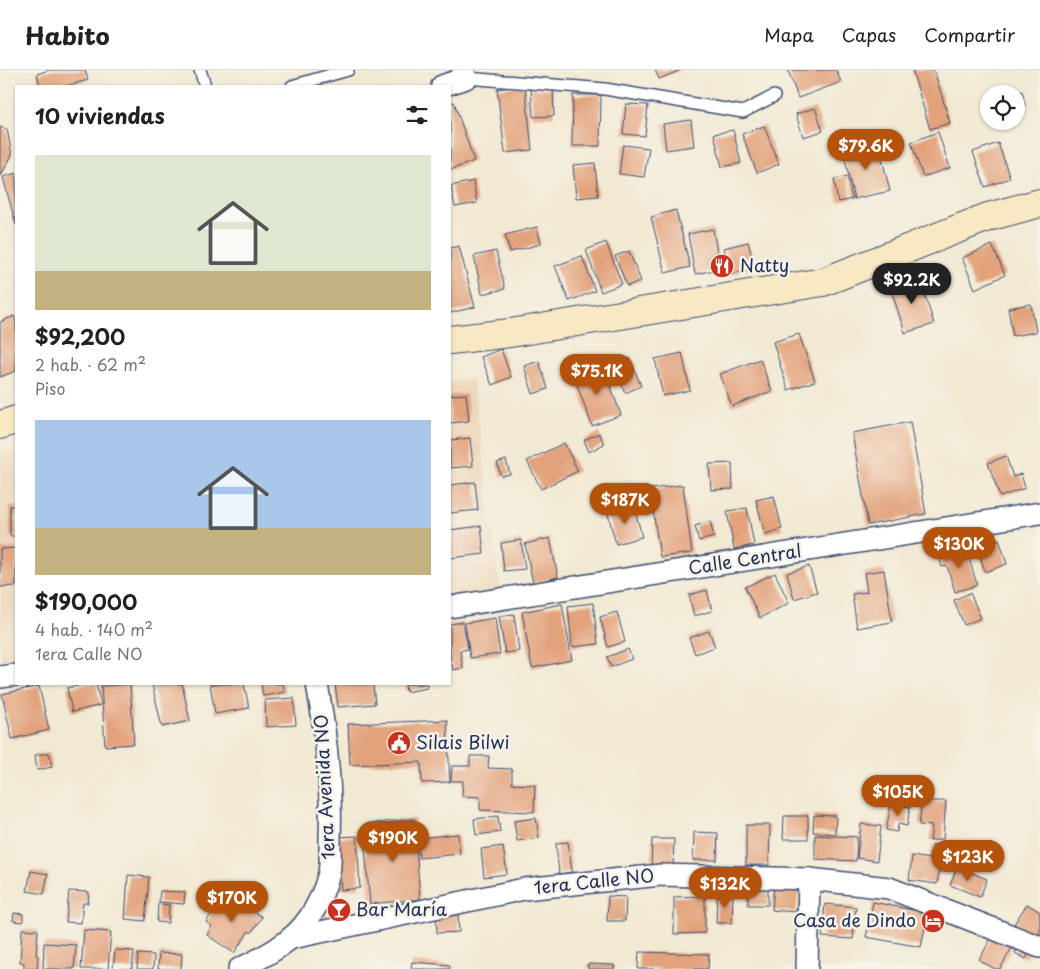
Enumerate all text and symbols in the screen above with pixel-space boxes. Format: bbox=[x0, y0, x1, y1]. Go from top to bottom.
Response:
text: Habito bbox=[25, 17, 110, 53]
text: Mapa bbox=[764, 21, 814, 48]
text: Capas bbox=[842, 21, 896, 48]
text: Compartir bbox=[924, 21, 1015, 48]
map controls bbox=[980, 85, 1025, 130]
button: locate bbox=[980, 85, 1025, 130]
text: 10 viviendas bbox=[35, 99, 165, 131]
icon: filters bbox=[403, 101, 431, 129]
pin: $79.6K bbox=[825, 128, 907, 171]
text: $79.6K bbox=[838, 133, 894, 157]
icon: home bbox=[188, 188, 278, 278]
place label: Natty bbox=[740, 251, 789, 278]
restaurant icon: Natty bbox=[709, 253, 735, 279]
pin: $92.2K bbox=[871, 262, 953, 305]
text: $92.2K bbox=[883, 267, 941, 291]
text: $92,200 bbox=[35, 320, 125, 352]
text: 2 hab. · 62 m² bbox=[35, 352, 146, 376]
pin: $75.1K bbox=[556, 354, 638, 396]
text: $75.1K bbox=[571, 358, 623, 382]
text: Piso bbox=[35, 376, 65, 400]
icon: home bbox=[188, 453, 278, 543]
pin: $187K bbox=[590, 482, 660, 525]
text: $187K bbox=[601, 487, 649, 511]
pin: $130K bbox=[924, 526, 994, 569]
text: $130K bbox=[933, 531, 985, 555]
street label: Calle Central bbox=[686, 536, 803, 581]
text: $190,000 bbox=[35, 585, 137, 617]
text: 4 hab. · 140 m² bbox=[35, 617, 153, 641]
text: 1era Calle NO bbox=[35, 641, 143, 665]
street label: 1era Avenida NO bbox=[306, 714, 341, 860]
place label: Silais Bilwi bbox=[416, 728, 509, 755]
public building icon: Silais Bilwi bbox=[386, 730, 412, 756]
pin: $105K bbox=[863, 774, 933, 817]
text: $105K bbox=[873, 779, 923, 803]
pin: $190K bbox=[358, 820, 428, 863]
text: $190K bbox=[368, 825, 418, 849]
pin: $123K bbox=[933, 840, 1003, 882]
text: $123K bbox=[942, 844, 994, 868]
street label: 1era Calle NO bbox=[532, 861, 655, 900]
pin: $132K bbox=[690, 866, 760, 909]
text: $132K bbox=[700, 871, 750, 895]
pin: $170K bbox=[197, 880, 267, 923]
text: $170K bbox=[207, 885, 257, 909]
place label: Bar María bbox=[356, 895, 448, 922]
bar icon: Bar María bbox=[326, 897, 352, 923]
place label: Casa de Dindo bbox=[793, 906, 916, 933]
hotel icon: Casa de Dindo bbox=[920, 908, 946, 934]

